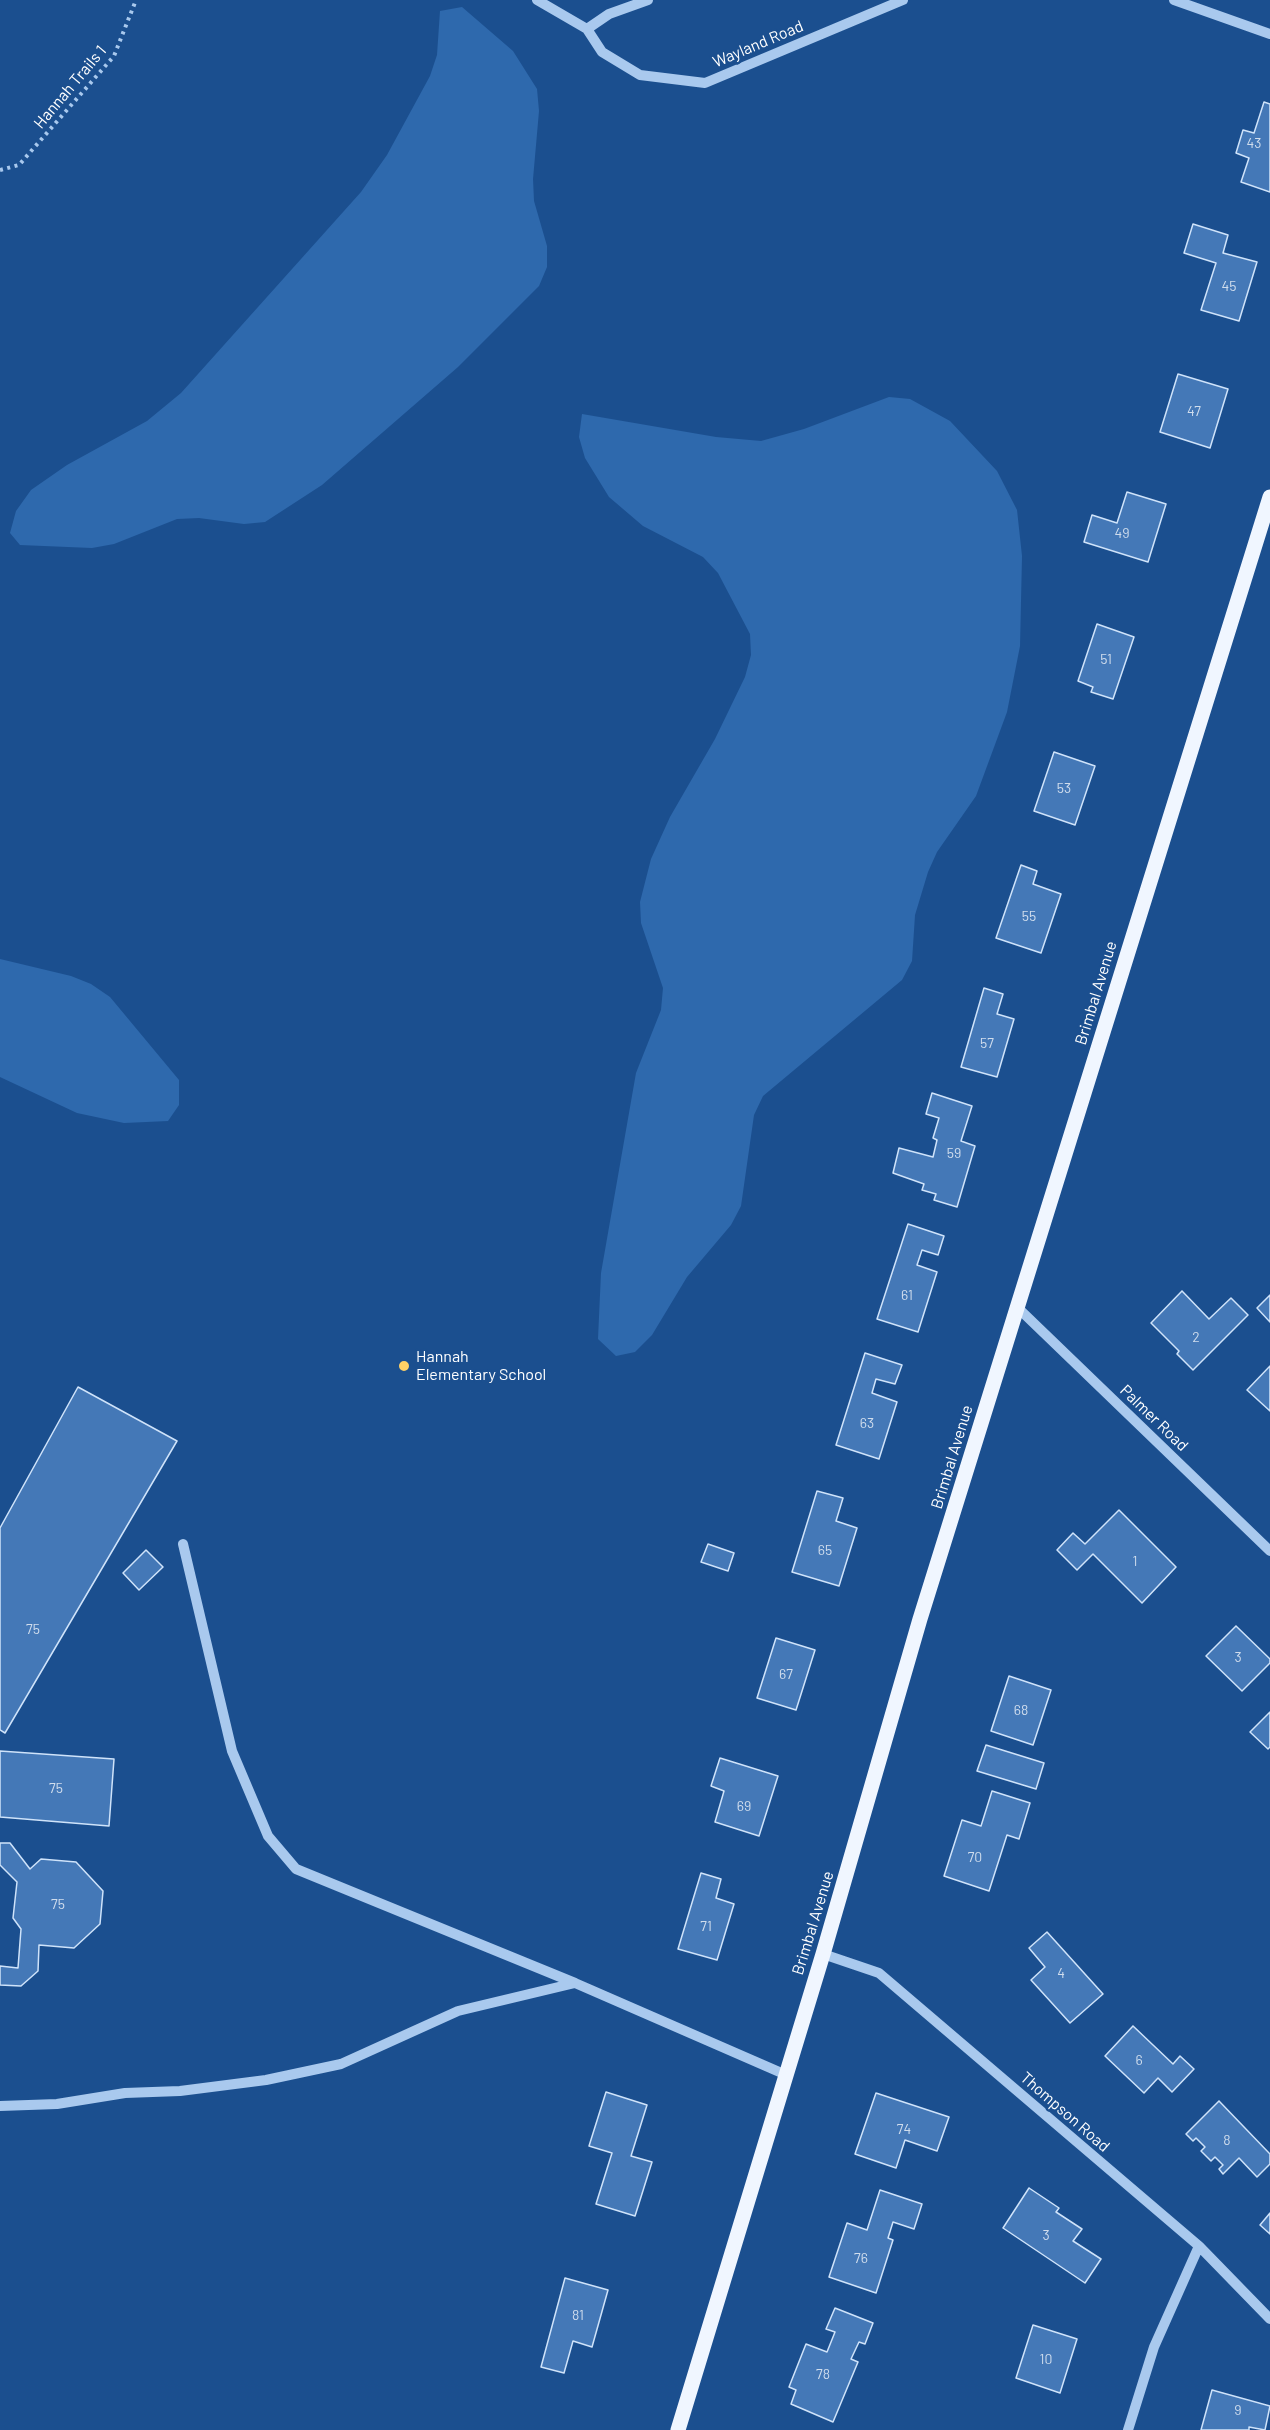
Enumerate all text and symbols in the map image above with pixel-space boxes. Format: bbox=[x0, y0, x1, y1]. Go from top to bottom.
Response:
street label: Wayland Road bbox=[710, 16, 806, 72]
street label: Hannah Trails 1 bbox=[30, 42, 110, 132]
house number: 43 bbox=[1247, 135, 1261, 151]
house number: 45 bbox=[1222, 278, 1236, 294]
house number: 47 bbox=[1187, 403, 1201, 419]
house number: 49 bbox=[1114, 525, 1130, 541]
house number: 51 bbox=[1100, 651, 1112, 667]
house number: 53 bbox=[1057, 780, 1071, 796]
house number: 55 bbox=[1022, 908, 1036, 924]
street label: Brimbal Avenue bbox=[1071, 939, 1121, 1047]
house number: 57 bbox=[980, 1035, 994, 1051]
house number: 59 bbox=[947, 1145, 961, 1161]
house number: 61 bbox=[901, 1287, 913, 1303]
house number: 2 bbox=[1192, 1329, 1200, 1345]
place label: Hannah Elementary School bbox=[416, 1347, 546, 1385]
marker: Hannah Elementary School bbox=[397, 1359, 411, 1373]
street label: Palmer Road bbox=[1116, 1381, 1192, 1455]
street label: Brimbal Avenue bbox=[927, 1403, 977, 1511]
house number: 63 bbox=[860, 1415, 874, 1431]
house number: 65 bbox=[818, 1542, 832, 1558]
house number: 1 bbox=[1133, 1553, 1137, 1569]
house number: 75 bbox=[26, 1621, 40, 1637]
house number: 3 bbox=[1234, 1649, 1242, 1665]
house number: 67 bbox=[779, 1666, 793, 1682]
house number: 68 bbox=[1014, 1702, 1028, 1718]
house number: 75 bbox=[49, 1780, 63, 1796]
house number: 69 bbox=[737, 1798, 751, 1814]
house number: 70 bbox=[968, 1849, 982, 1865]
street label: Brimbal Avenue bbox=[788, 1869, 838, 1977]
house number: 75 bbox=[51, 1896, 65, 1912]
house number: 71 bbox=[700, 1918, 712, 1934]
house number: 4 bbox=[1057, 1965, 1065, 1981]
house number: 6 bbox=[1135, 2052, 1143, 2068]
street label: Thompson Road bbox=[1016, 2068, 1114, 2156]
house number: 74 bbox=[897, 2121, 911, 2137]
house number: 8 bbox=[1223, 2132, 1231, 2148]
house number: 3 bbox=[1042, 2227, 1050, 2243]
house number: 76 bbox=[854, 2250, 868, 2266]
house number: 81 bbox=[572, 2307, 584, 2323]
house number: 10 bbox=[1040, 2351, 1052, 2367]
house number: 78 bbox=[816, 2366, 830, 2382]
house number: 9 bbox=[1234, 2402, 1242, 2418]

